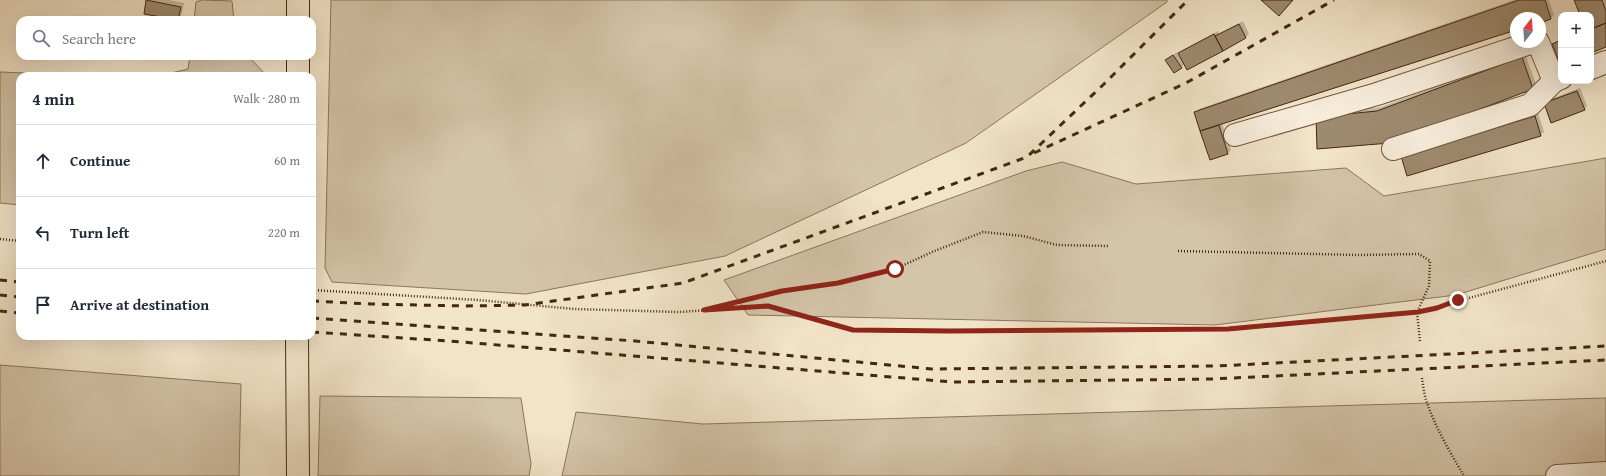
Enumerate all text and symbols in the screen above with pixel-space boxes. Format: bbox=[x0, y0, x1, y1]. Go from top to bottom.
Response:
north arrow bbox=[1510, 12, 1546, 48]
map controls bbox=[1558, 12, 1594, 84]
button: + bbox=[1558, 12, 1594, 48]
search box bbox=[16, 16, 316, 60]
icon: search bbox=[30, 27, 52, 49]
text: Search here bbox=[62, 28, 136, 49]
button: − bbox=[1558, 48, 1594, 84]
text: 4 min bbox=[32, 86, 74, 111]
text: Walk · 280 m bbox=[233, 89, 300, 108]
icon: ahead bbox=[32, 150, 54, 172]
text: Continue bbox=[70, 150, 131, 171]
text: 60 m bbox=[274, 151, 300, 170]
icon: left bbox=[32, 222, 54, 244]
text: Turn left bbox=[70, 222, 129, 243]
text: 220 m bbox=[268, 223, 300, 242]
route start bbox=[886, 260, 904, 278]
route end bbox=[1449, 291, 1467, 309]
icon: arrive bbox=[32, 294, 54, 316]
text: Arrive at destination bbox=[70, 294, 209, 315]

